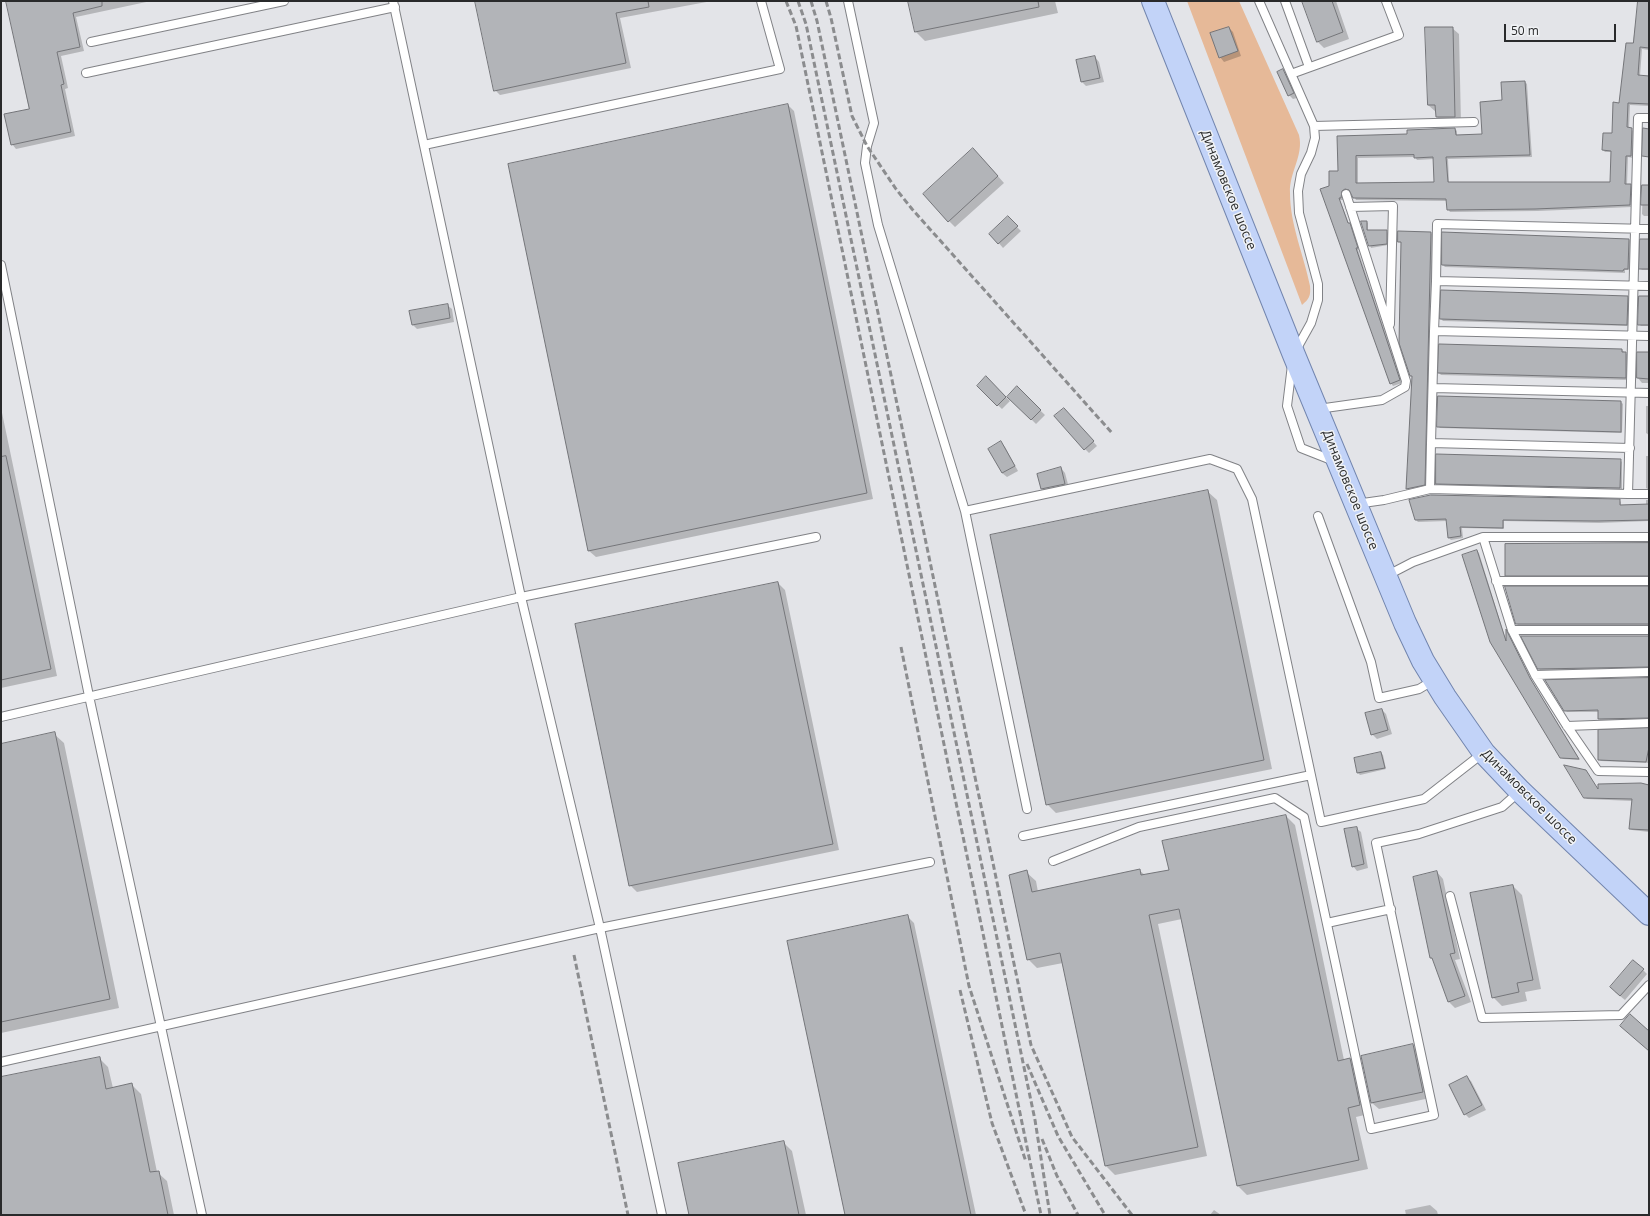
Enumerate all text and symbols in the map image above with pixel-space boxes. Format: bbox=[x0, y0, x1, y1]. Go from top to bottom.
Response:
scale bar bbox=[1506, 16, 1618, 42]
text: 50 m bbox=[1511, 22, 1539, 39]
street label: Динамовское шоссе bbox=[1197, 128, 1259, 252]
street label: Динамовское шоссе bbox=[1319, 428, 1381, 552]
street label: Динамовское шоссе bbox=[1478, 746, 1580, 848]

